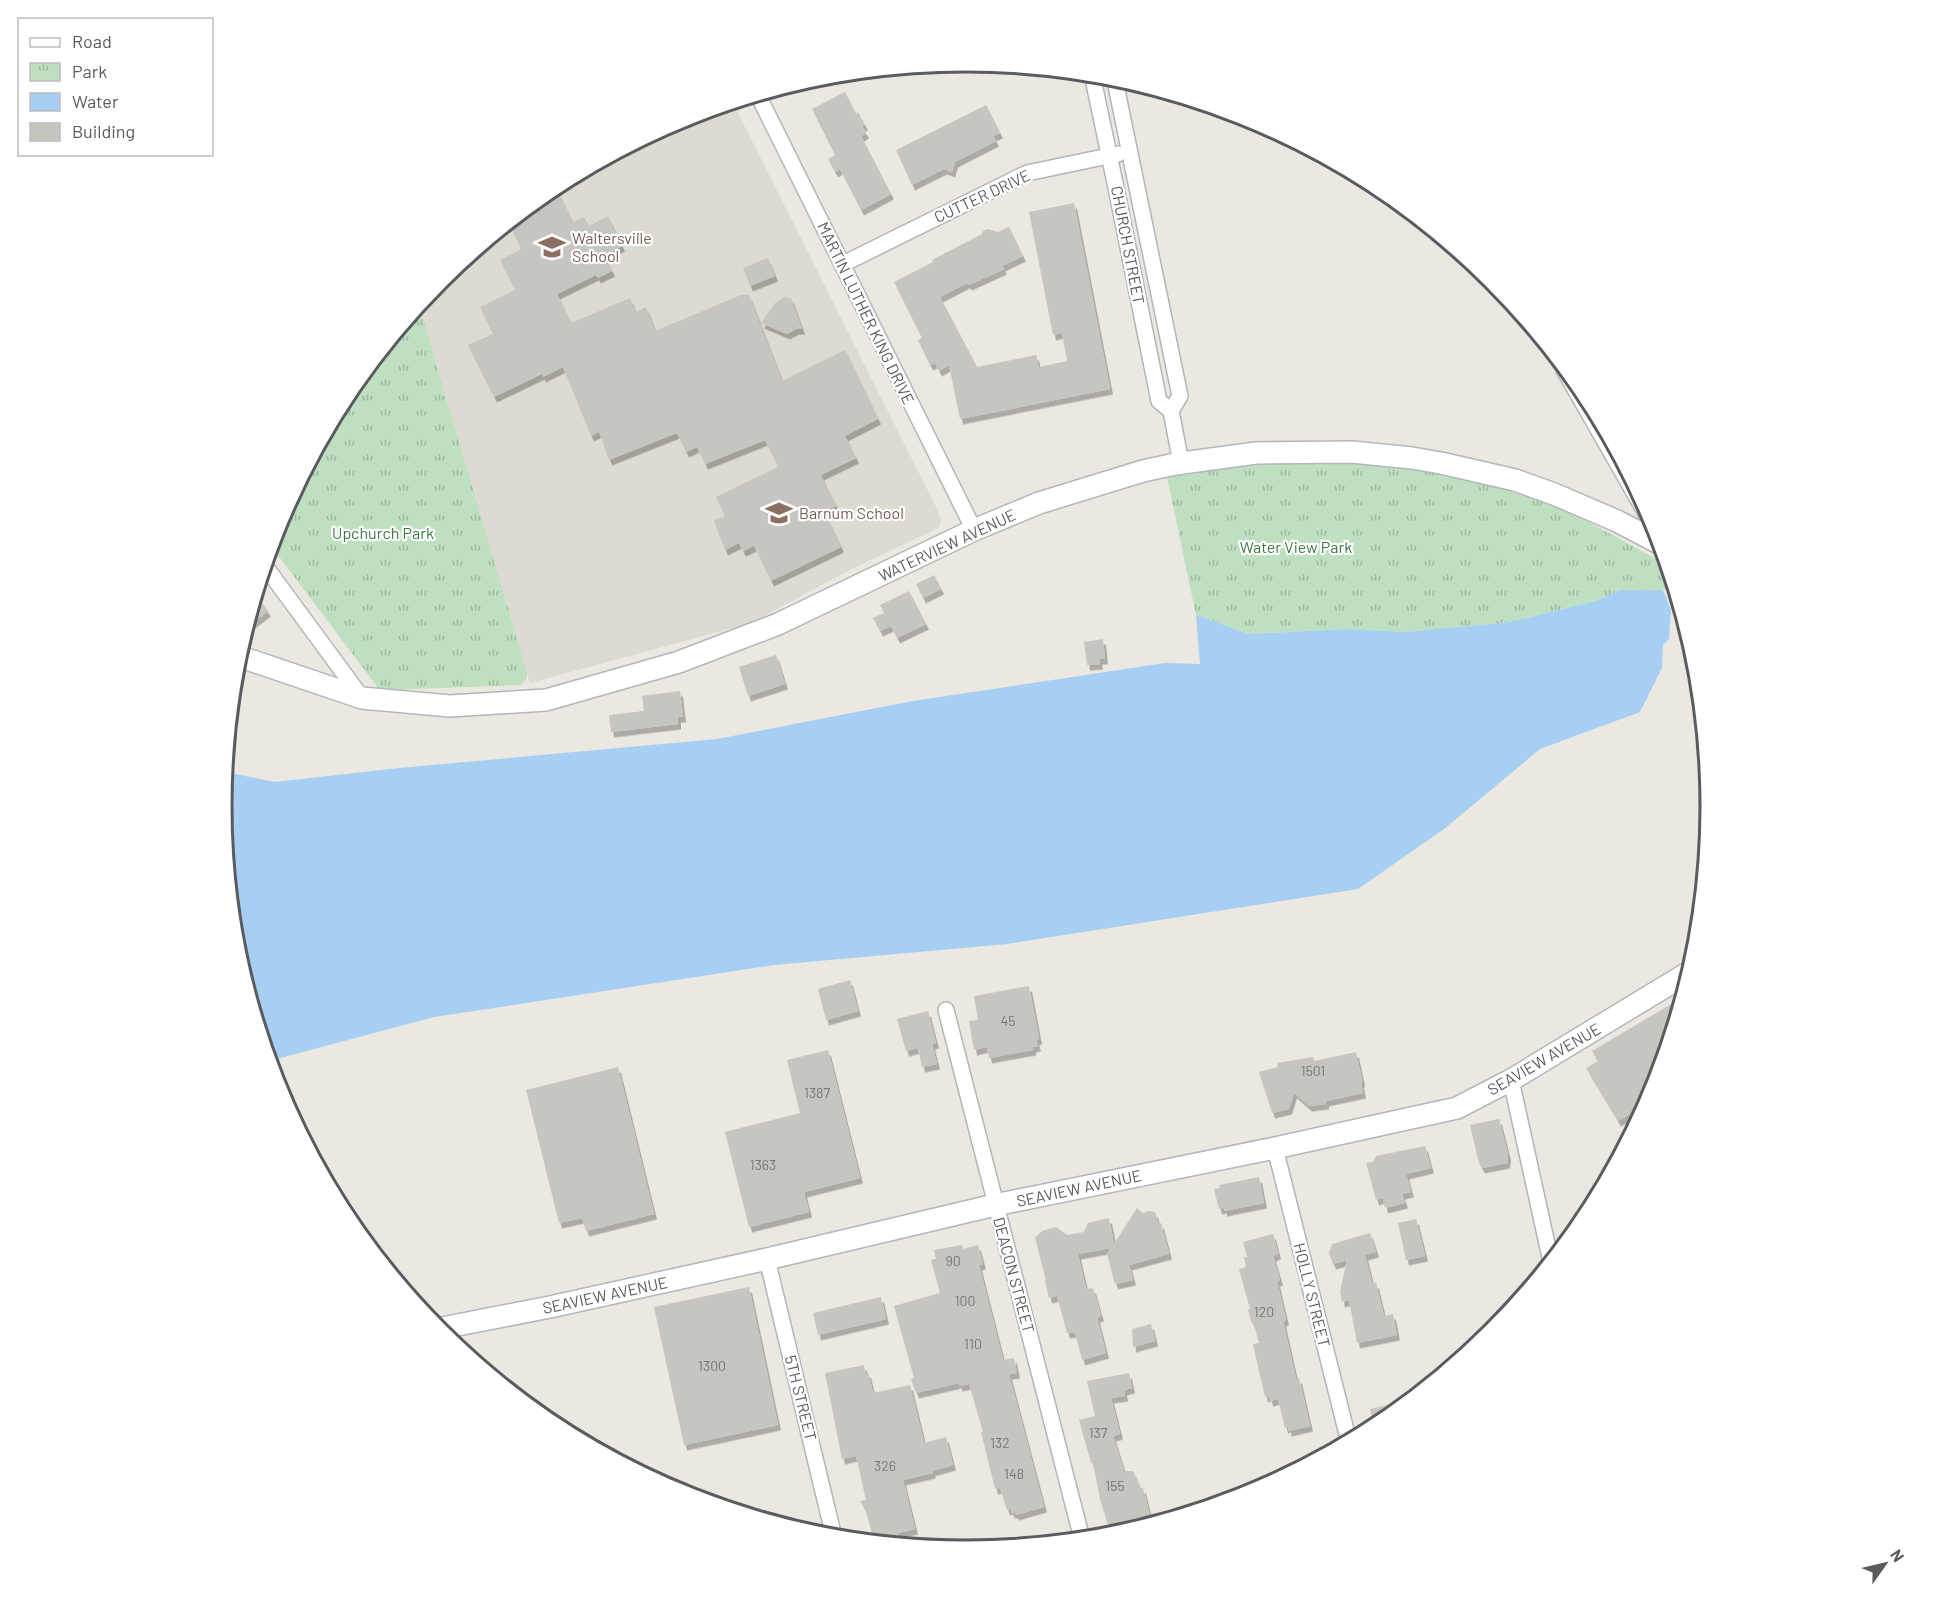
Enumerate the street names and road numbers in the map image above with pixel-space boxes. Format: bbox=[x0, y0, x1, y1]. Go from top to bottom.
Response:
street label: CUTTER DRIVE bbox=[931, 165, 1033, 226]
street label: CHURCH STREET bbox=[1108, 184, 1149, 306]
street label: MARTIN LUTHER KING DRIVE bbox=[814, 219, 919, 407]
street label: WATERVIEW AVENUE bbox=[875, 504, 1018, 585]
street label: SEAVIEW AVENUE bbox=[1484, 1018, 1604, 1099]
street label: SEAVIEW AVENUE bbox=[1015, 1165, 1143, 1210]
street label: DEACON STREET bbox=[990, 1215, 1039, 1335]
street label: HOLLY STREET bbox=[1290, 1241, 1335, 1349]
street label: SEAVIEW AVENUE bbox=[541, 1272, 669, 1317]
street label: 5TH STREET bbox=[782, 1353, 821, 1443]

